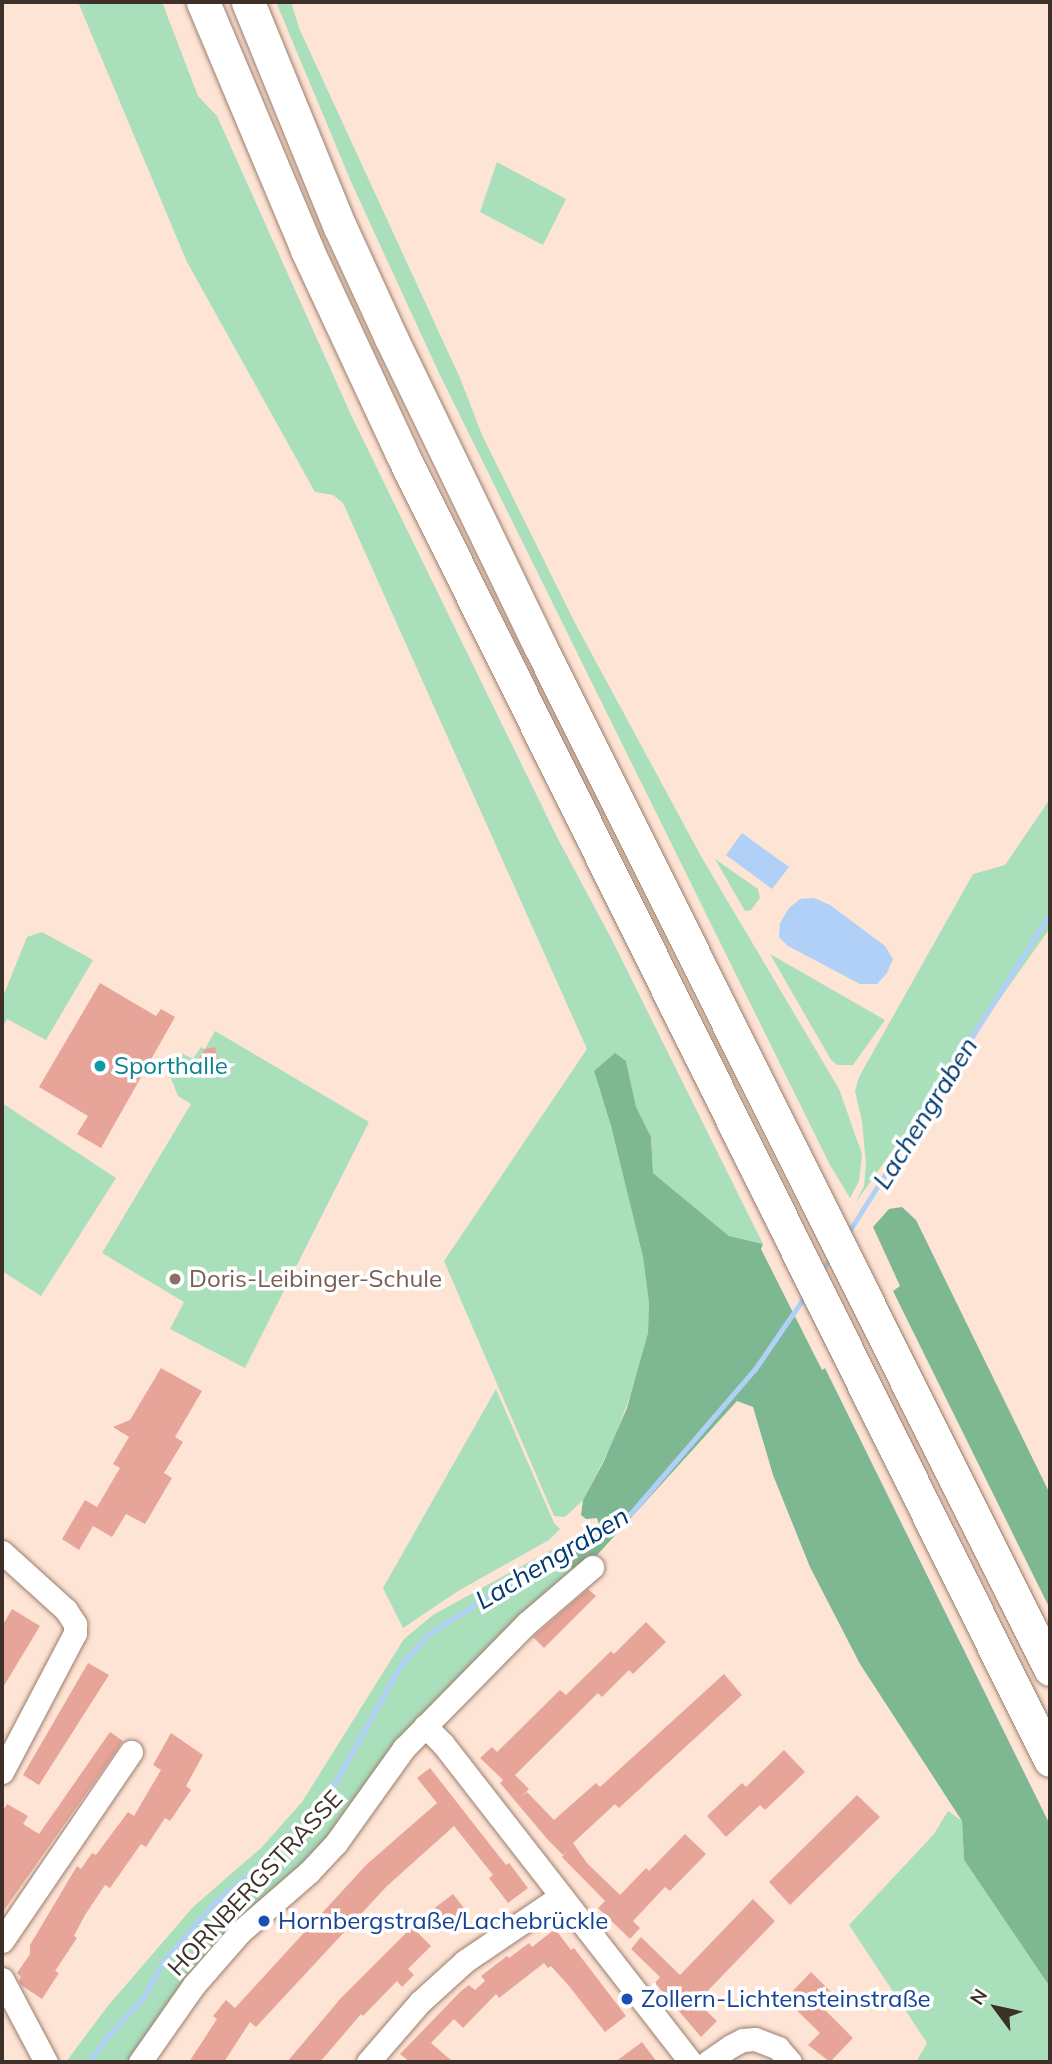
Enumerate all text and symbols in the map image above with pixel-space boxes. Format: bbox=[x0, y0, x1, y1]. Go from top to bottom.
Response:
water label: Lachengraben bbox=[866, 1031, 984, 1195]
place label: Sporthalle bbox=[114, 1052, 228, 1080]
marker: Sporthalle bbox=[92, 1058, 108, 1074]
place label: Doris-Leibinger-Schule bbox=[189, 1265, 442, 1293]
marker: Doris-Leibinger-Schule bbox=[167, 1271, 183, 1287]
water label: Lachengraben bbox=[470, 1500, 634, 1616]
street label: HORNBERGSTRASSE bbox=[162, 1784, 348, 1982]
place label: Hornbergstraße/Lachebrückle bbox=[278, 1907, 608, 1935]
marker: Hornbergstraße/Lachebrückle bbox=[256, 1913, 272, 1929]
north arrow bbox=[961, 1973, 1031, 2043]
text: N bbox=[964, 1984, 992, 2009]
place label: Zollern-Lichtensteinstraße bbox=[641, 1985, 931, 2013]
marker: Zollern-Lichtensteinstraße bbox=[619, 1991, 635, 2007]

